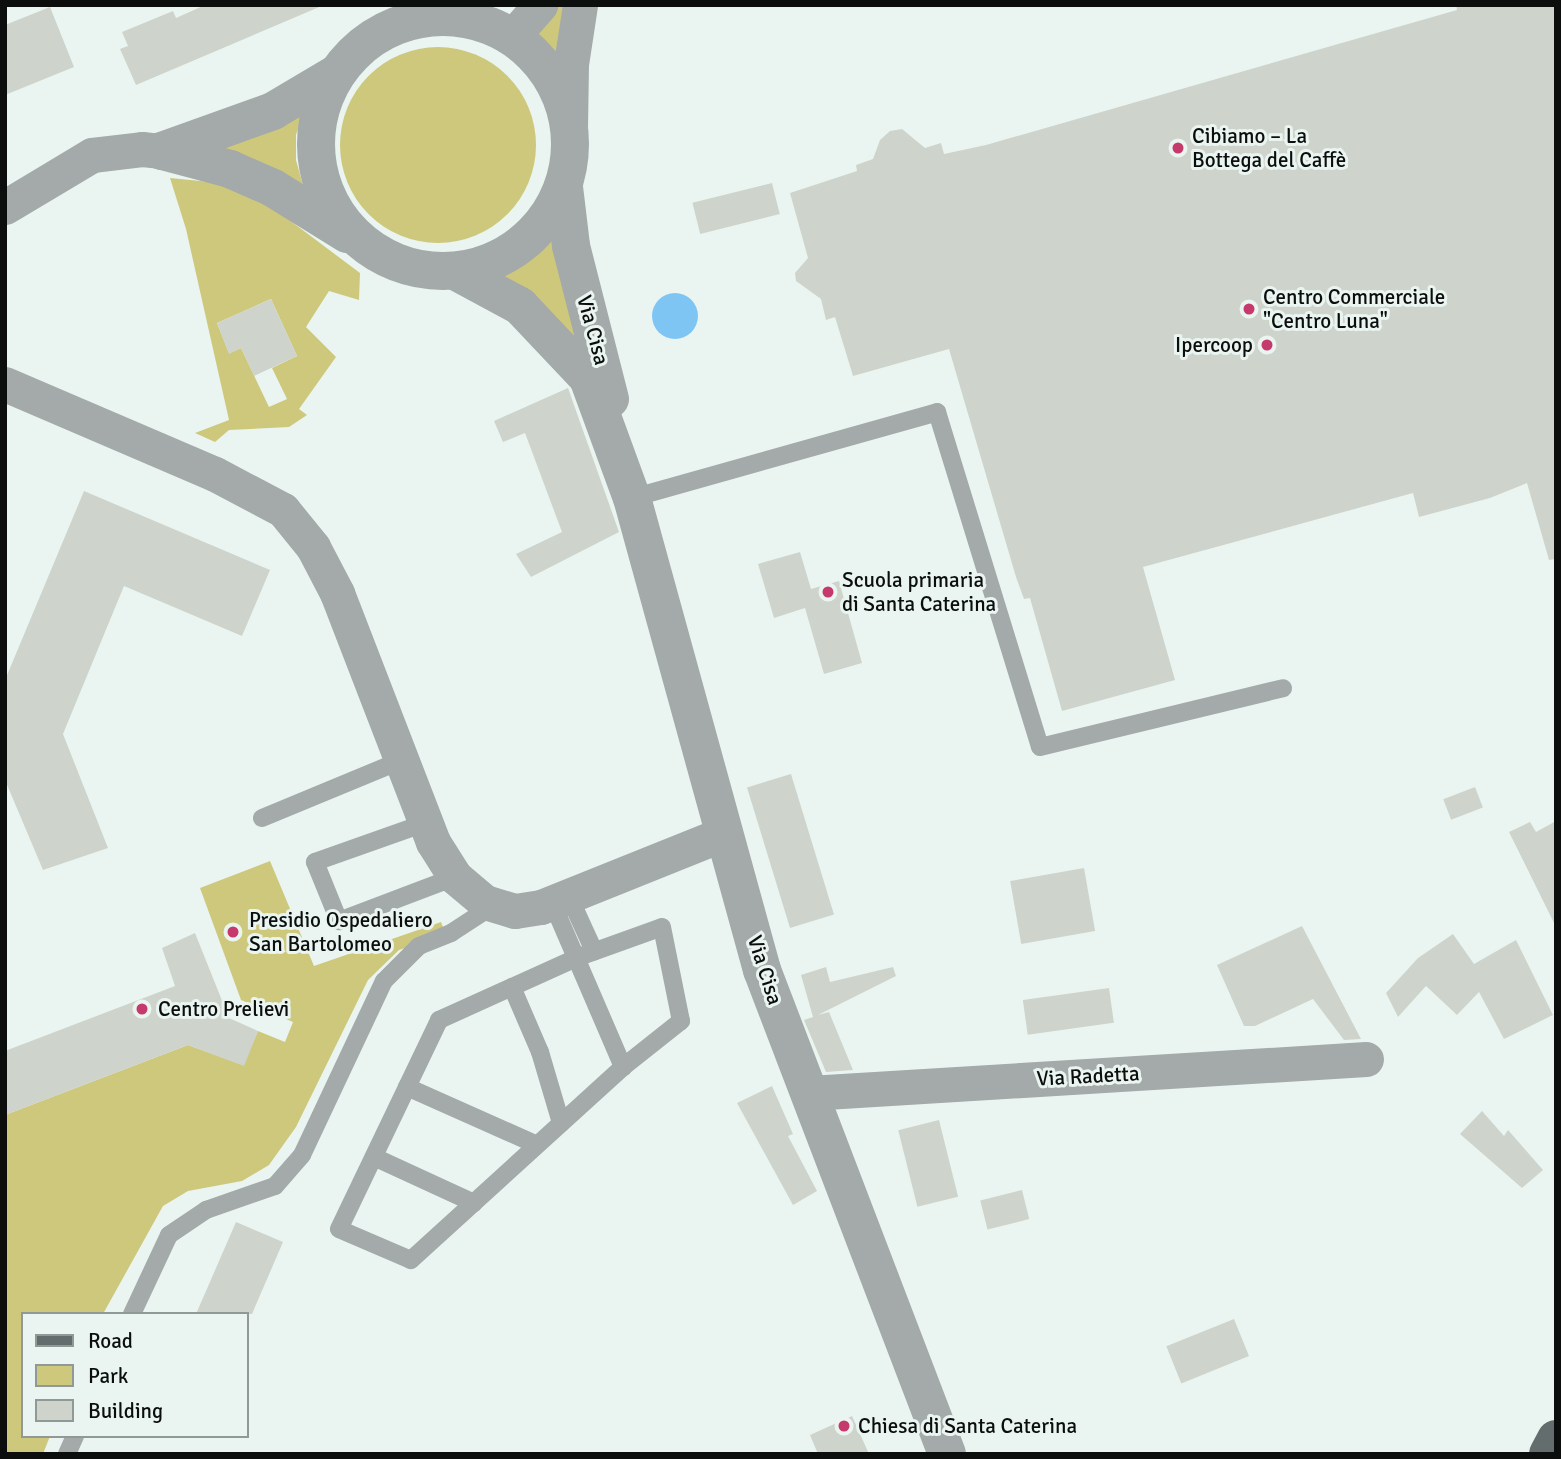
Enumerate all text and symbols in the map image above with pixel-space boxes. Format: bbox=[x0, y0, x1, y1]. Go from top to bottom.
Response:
place label: Cibiamo – La Bottega del Caffè bbox=[1192, 123, 1346, 173]
marker: Cibiamo – La Bottega del Caffè bbox=[1170, 140, 1186, 156]
place label: Centro Commerciale "Centro Luna" bbox=[1263, 284, 1445, 334]
street label: Via Cisa bbox=[572, 292, 614, 368]
marker: Centro Commerciale "Centro Luna" bbox=[1241, 301, 1257, 317]
place label: Ipercoop bbox=[1175, 332, 1253, 358]
marker: Ipercoop bbox=[1259, 337, 1275, 353]
place label: Scuola primaria di Santa Caterina bbox=[842, 567, 996, 617]
marker: Scuola primaria di Santa Caterina bbox=[820, 584, 836, 600]
place label: Presidio Ospedaliero San Bartolomeo bbox=[249, 907, 433, 957]
marker: Presidio Ospedaliero San Bartolomeo bbox=[223, 922, 243, 942]
street label: Via Cisa bbox=[742, 932, 788, 1008]
place label: Centro Prelievi bbox=[158, 996, 289, 1022]
marker: Centro Prelievi bbox=[132, 999, 152, 1019]
street label: Via Radetta bbox=[1036, 1061, 1140, 1091]
legend bbox=[21, 1312, 248, 1438]
text: Road bbox=[88, 1328, 133, 1354]
text: Park bbox=[88, 1363, 128, 1389]
text: Building bbox=[88, 1398, 163, 1424]
place label: Chiesa di Santa Caterina bbox=[858, 1413, 1077, 1439]
marker: Chiesa di Santa Caterina bbox=[836, 1418, 852, 1434]

